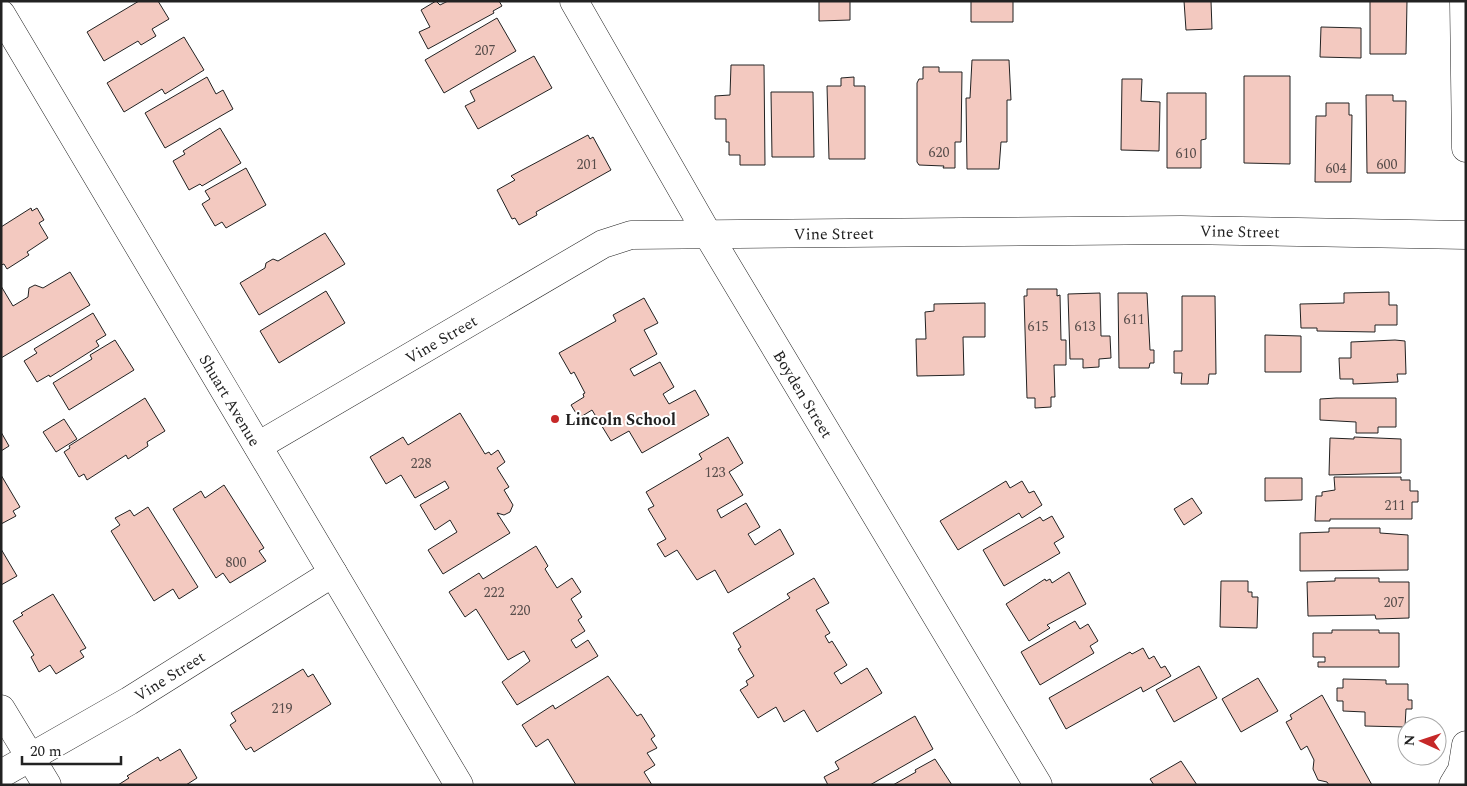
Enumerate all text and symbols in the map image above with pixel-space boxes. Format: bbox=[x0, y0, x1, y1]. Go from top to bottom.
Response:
house number: 207 bbox=[475, 40, 496, 61]
house number: 620 bbox=[929, 142, 950, 163]
house number: 610 bbox=[1176, 143, 1197, 164]
house number: 201 bbox=[577, 154, 598, 175]
house number: 600 bbox=[1377, 154, 1398, 175]
house number: 604 bbox=[1326, 158, 1347, 179]
street label: Vine Street bbox=[1200, 219, 1280, 245]
street label: Vine Street bbox=[794, 222, 874, 247]
street label: Vine Street bbox=[401, 309, 482, 370]
house number: 611 bbox=[1124, 309, 1145, 330]
house number: 615 bbox=[1028, 316, 1049, 337]
house number: 613 bbox=[1075, 316, 1096, 337]
street label: Boyden Street bbox=[767, 346, 839, 443]
street label: Shuart Avenue bbox=[193, 350, 266, 451]
place label: Lincoln School bbox=[565, 408, 676, 432]
marker: Lincoln School bbox=[549, 413, 561, 425]
house number: 228 bbox=[411, 453, 432, 474]
house number: 123 bbox=[705, 462, 726, 483]
house number: 211 bbox=[1385, 495, 1406, 516]
house number: 800 bbox=[226, 552, 247, 573]
house number: 222 bbox=[484, 582, 505, 603]
house number: 207 bbox=[1384, 592, 1405, 613]
house number: 220 bbox=[510, 600, 531, 621]
street label: Vine Street bbox=[130, 645, 210, 708]
house number: 219 bbox=[272, 698, 293, 719]
north arrow bbox=[1397, 716, 1447, 766]
scale bar bbox=[22, 734, 121, 766]
text: N bbox=[1399, 734, 1420, 747]
text: 20 m bbox=[30, 740, 62, 763]

